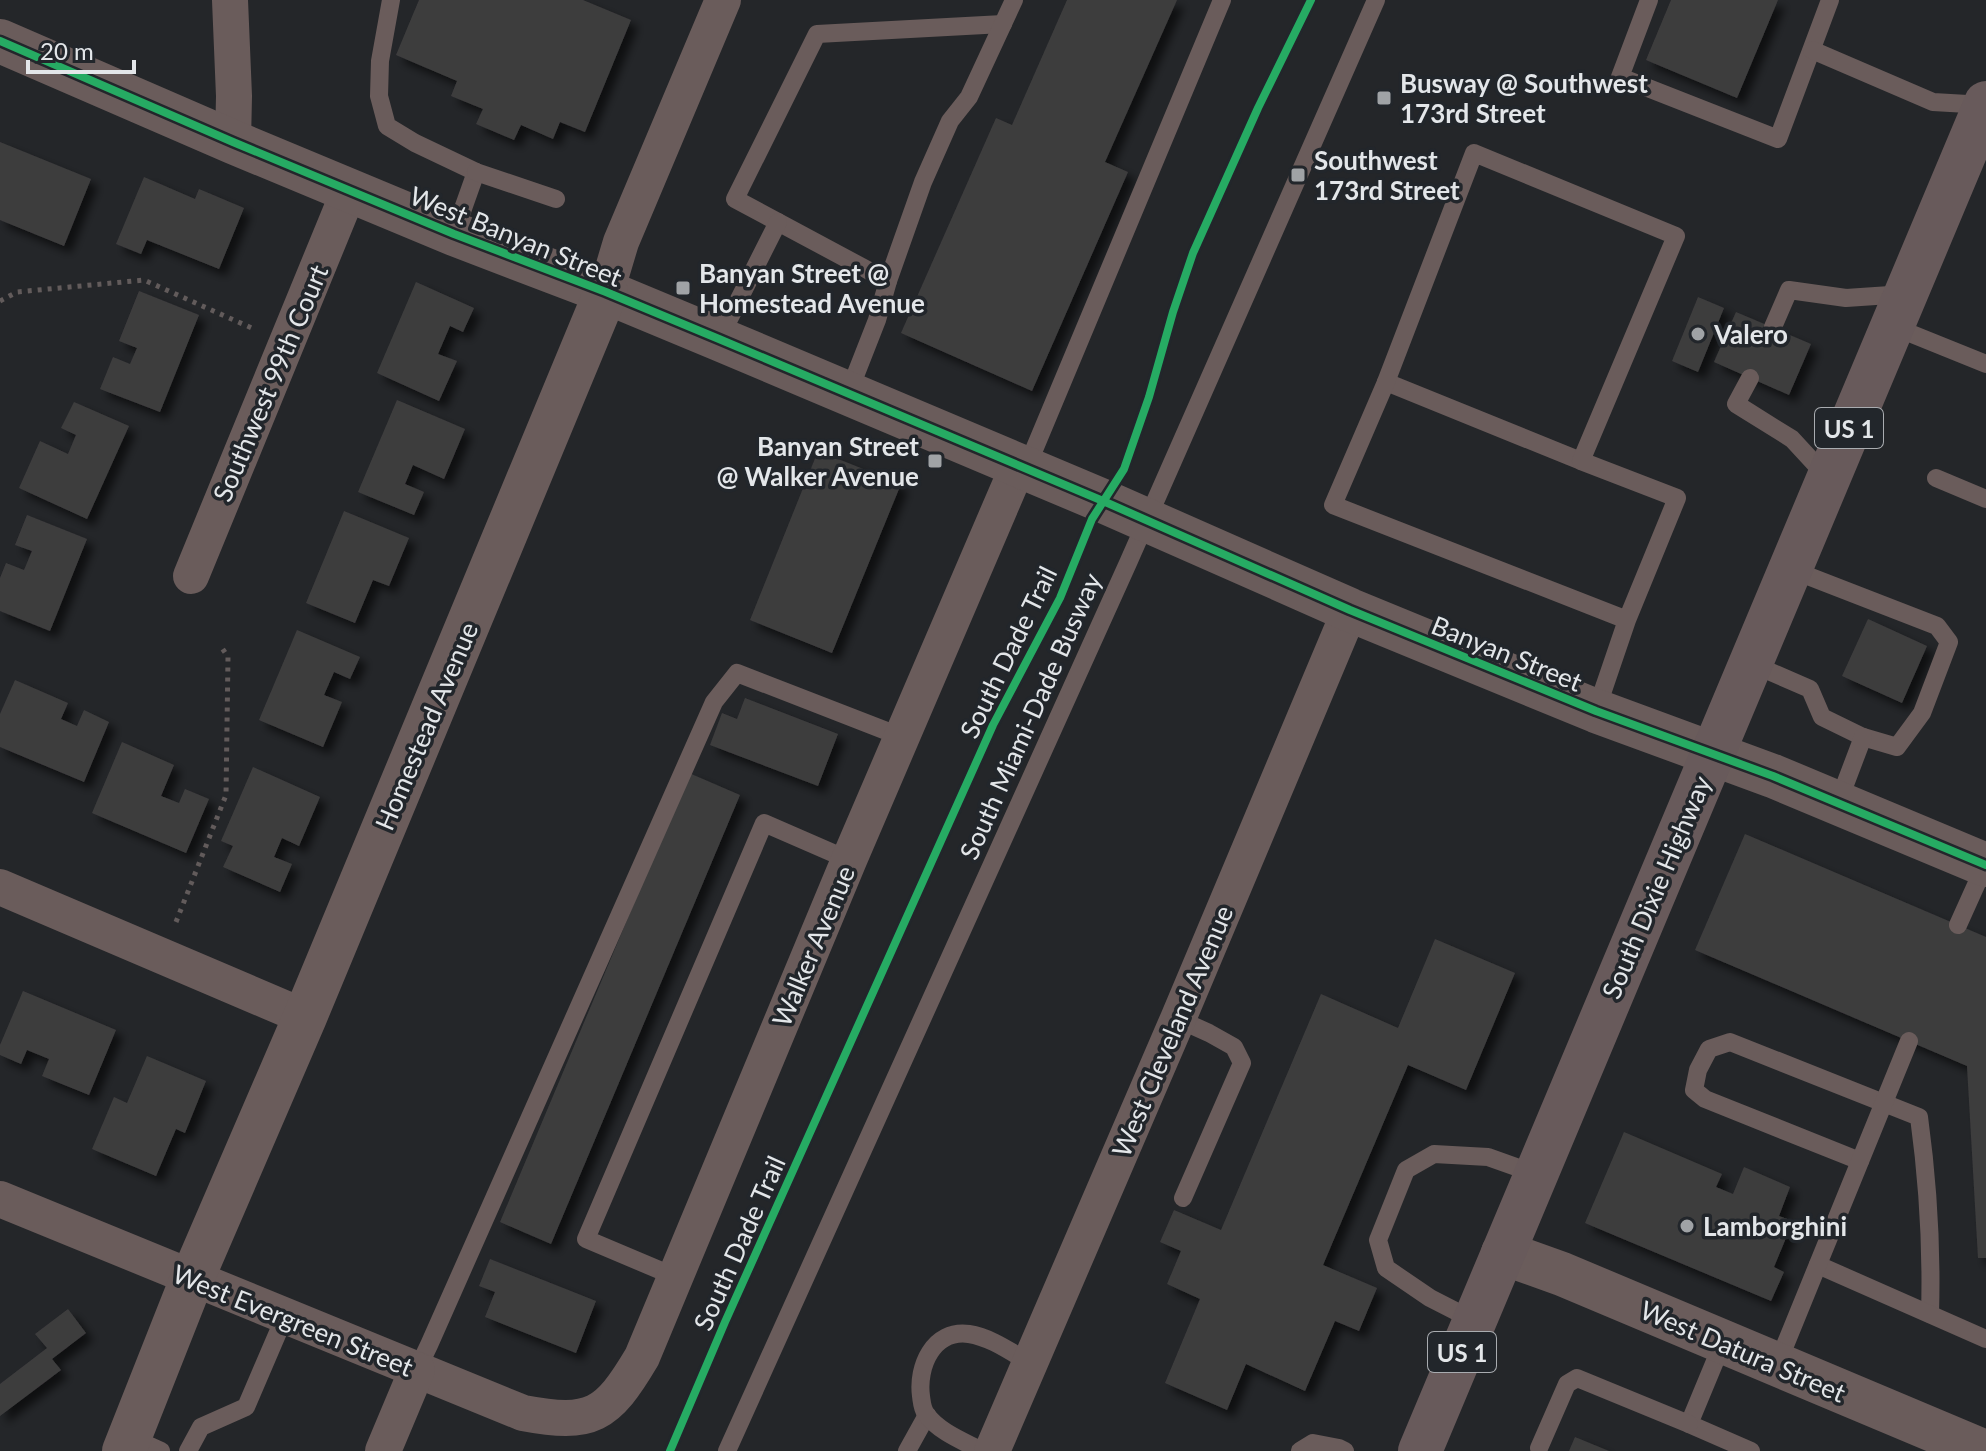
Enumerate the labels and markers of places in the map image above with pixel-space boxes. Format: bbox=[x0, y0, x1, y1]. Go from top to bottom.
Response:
place label: Busway @ Southwest 173rd Street bbox=[1400, 67, 1648, 129]
marker: Busway @ Southwest 173rd Street bbox=[1375, 89, 1393, 107]
place label: Southwest 173rd Street bbox=[1314, 144, 1460, 206]
marker: Southwest 173rd Street bbox=[1289, 166, 1307, 184]
place label: Banyan Street @ Homestead Avenue bbox=[699, 257, 925, 319]
marker: Banyan Street @ Homestead Avenue bbox=[674, 279, 692, 297]
place label: Valero bbox=[1713, 318, 1788, 350]
marker: Valero bbox=[1689, 325, 1707, 343]
place label: Banyan Street @ Walker Avenue bbox=[716, 430, 919, 492]
marker: Banyan Street @ Walker Avenue bbox=[926, 452, 944, 470]
place label: Lamborghini bbox=[1703, 1210, 1847, 1242]
marker: Lamborghini bbox=[1678, 1217, 1696, 1235]

